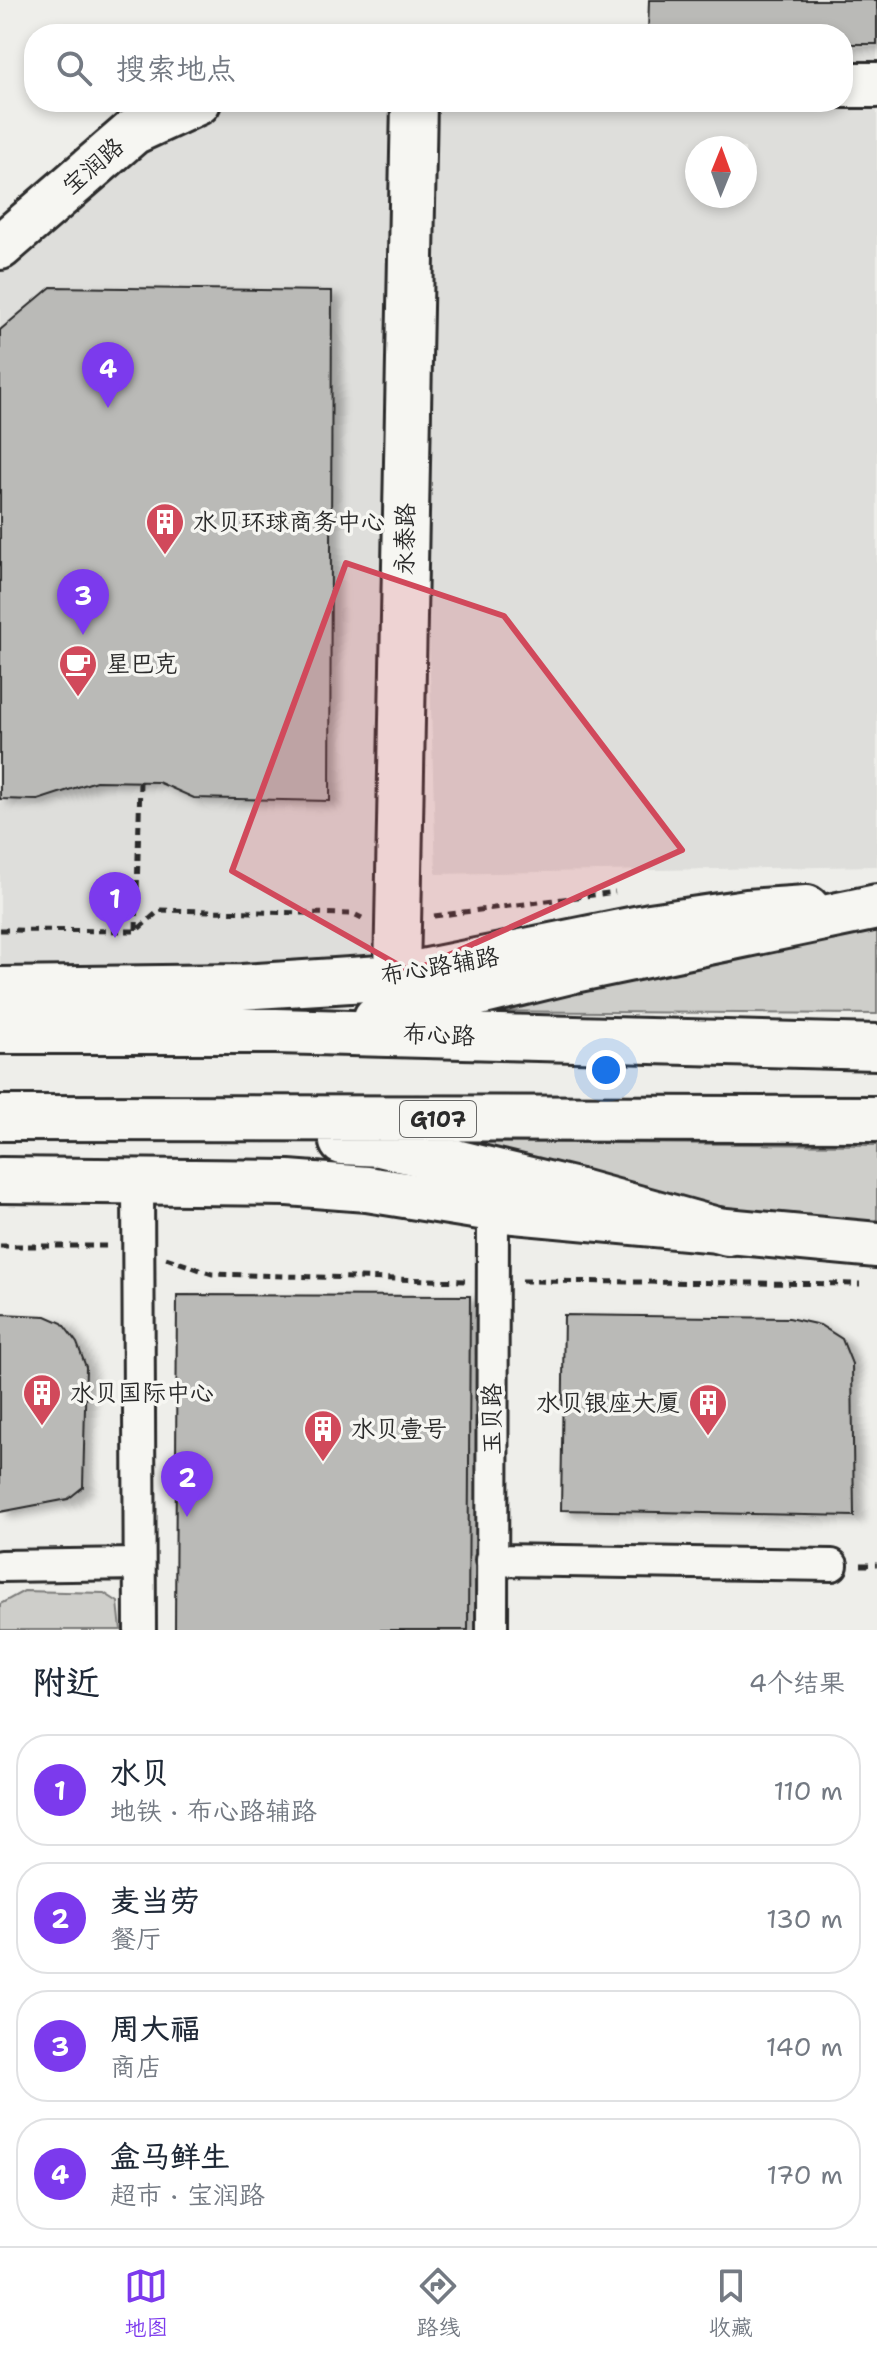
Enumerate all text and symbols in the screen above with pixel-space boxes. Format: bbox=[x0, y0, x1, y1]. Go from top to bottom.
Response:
search box bbox=[24, 24, 853, 112]
icon: search bbox=[52, 46, 96, 90]
text: 搜索地点 bbox=[116, 48, 236, 89]
street label: 宝润路 bbox=[55, 130, 131, 202]
north arrow bbox=[685, 136, 757, 208]
pin: 4 bbox=[82, 342, 134, 408]
building icon: 水贝环球商务中心 bbox=[144, 501, 186, 556]
street label: 永泰路 bbox=[388, 503, 422, 575]
place label: 水贝环球商务中心 bbox=[193, 506, 385, 538]
pin: 3 bbox=[57, 569, 109, 635]
cafe icon: 星巴克 bbox=[57, 643, 99, 698]
place label: 星巴克 bbox=[106, 648, 178, 680]
pin: 1 bbox=[89, 872, 141, 938]
street label: 布心路辅路 bbox=[378, 940, 502, 992]
street label: 布心路 bbox=[402, 1018, 476, 1052]
your location bbox=[586, 1050, 626, 1090]
road number: G107 bbox=[400, 1101, 476, 1137]
building icon: 水贝国际中心 bbox=[21, 1372, 63, 1427]
place label: 水贝国际中心 bbox=[70, 1377, 214, 1409]
building icon: 水贝银座大厦 bbox=[687, 1382, 729, 1437]
street label: 玉贝路 bbox=[476, 1383, 508, 1455]
place label: 水贝银座大厦 bbox=[536, 1387, 680, 1419]
building icon: 水贝壹号 bbox=[302, 1408, 344, 1463]
place label: 水贝壹号 bbox=[351, 1413, 447, 1445]
pin: 2 bbox=[161, 1451, 213, 1517]
text: 附近 bbox=[32, 1659, 100, 1705]
text: 4个结果 bbox=[749, 1665, 845, 1700]
text: 水贝 bbox=[110, 1752, 170, 1793]
text: 1 bbox=[54, 1773, 66, 1808]
text: 110 m bbox=[773, 1773, 843, 1808]
text: 地铁 · 布心路辅路 bbox=[110, 1793, 317, 1828]
text: 麦当劳 bbox=[110, 1880, 200, 1921]
text: 2 bbox=[51, 1901, 69, 1936]
text: 130 m bbox=[766, 1901, 843, 1936]
text: 餐厅 bbox=[110, 1921, 162, 1956]
text: 周大福 bbox=[110, 2008, 200, 2049]
text: 3 bbox=[51, 2029, 69, 2064]
text: 140 m bbox=[766, 2029, 843, 2064]
text: 商店 bbox=[110, 2049, 162, 2084]
text: 盒马鲜生 bbox=[110, 2136, 230, 2177]
text: 4 bbox=[51, 2157, 69, 2192]
text: 170 m bbox=[766, 2157, 843, 2192]
text: 超市 · 宝润路 bbox=[110, 2177, 265, 2212]
tab: 地图 bbox=[124, 2264, 168, 2342]
tab: 路线 bbox=[416, 2264, 461, 2342]
tab: 收藏 bbox=[709, 2264, 753, 2342]

